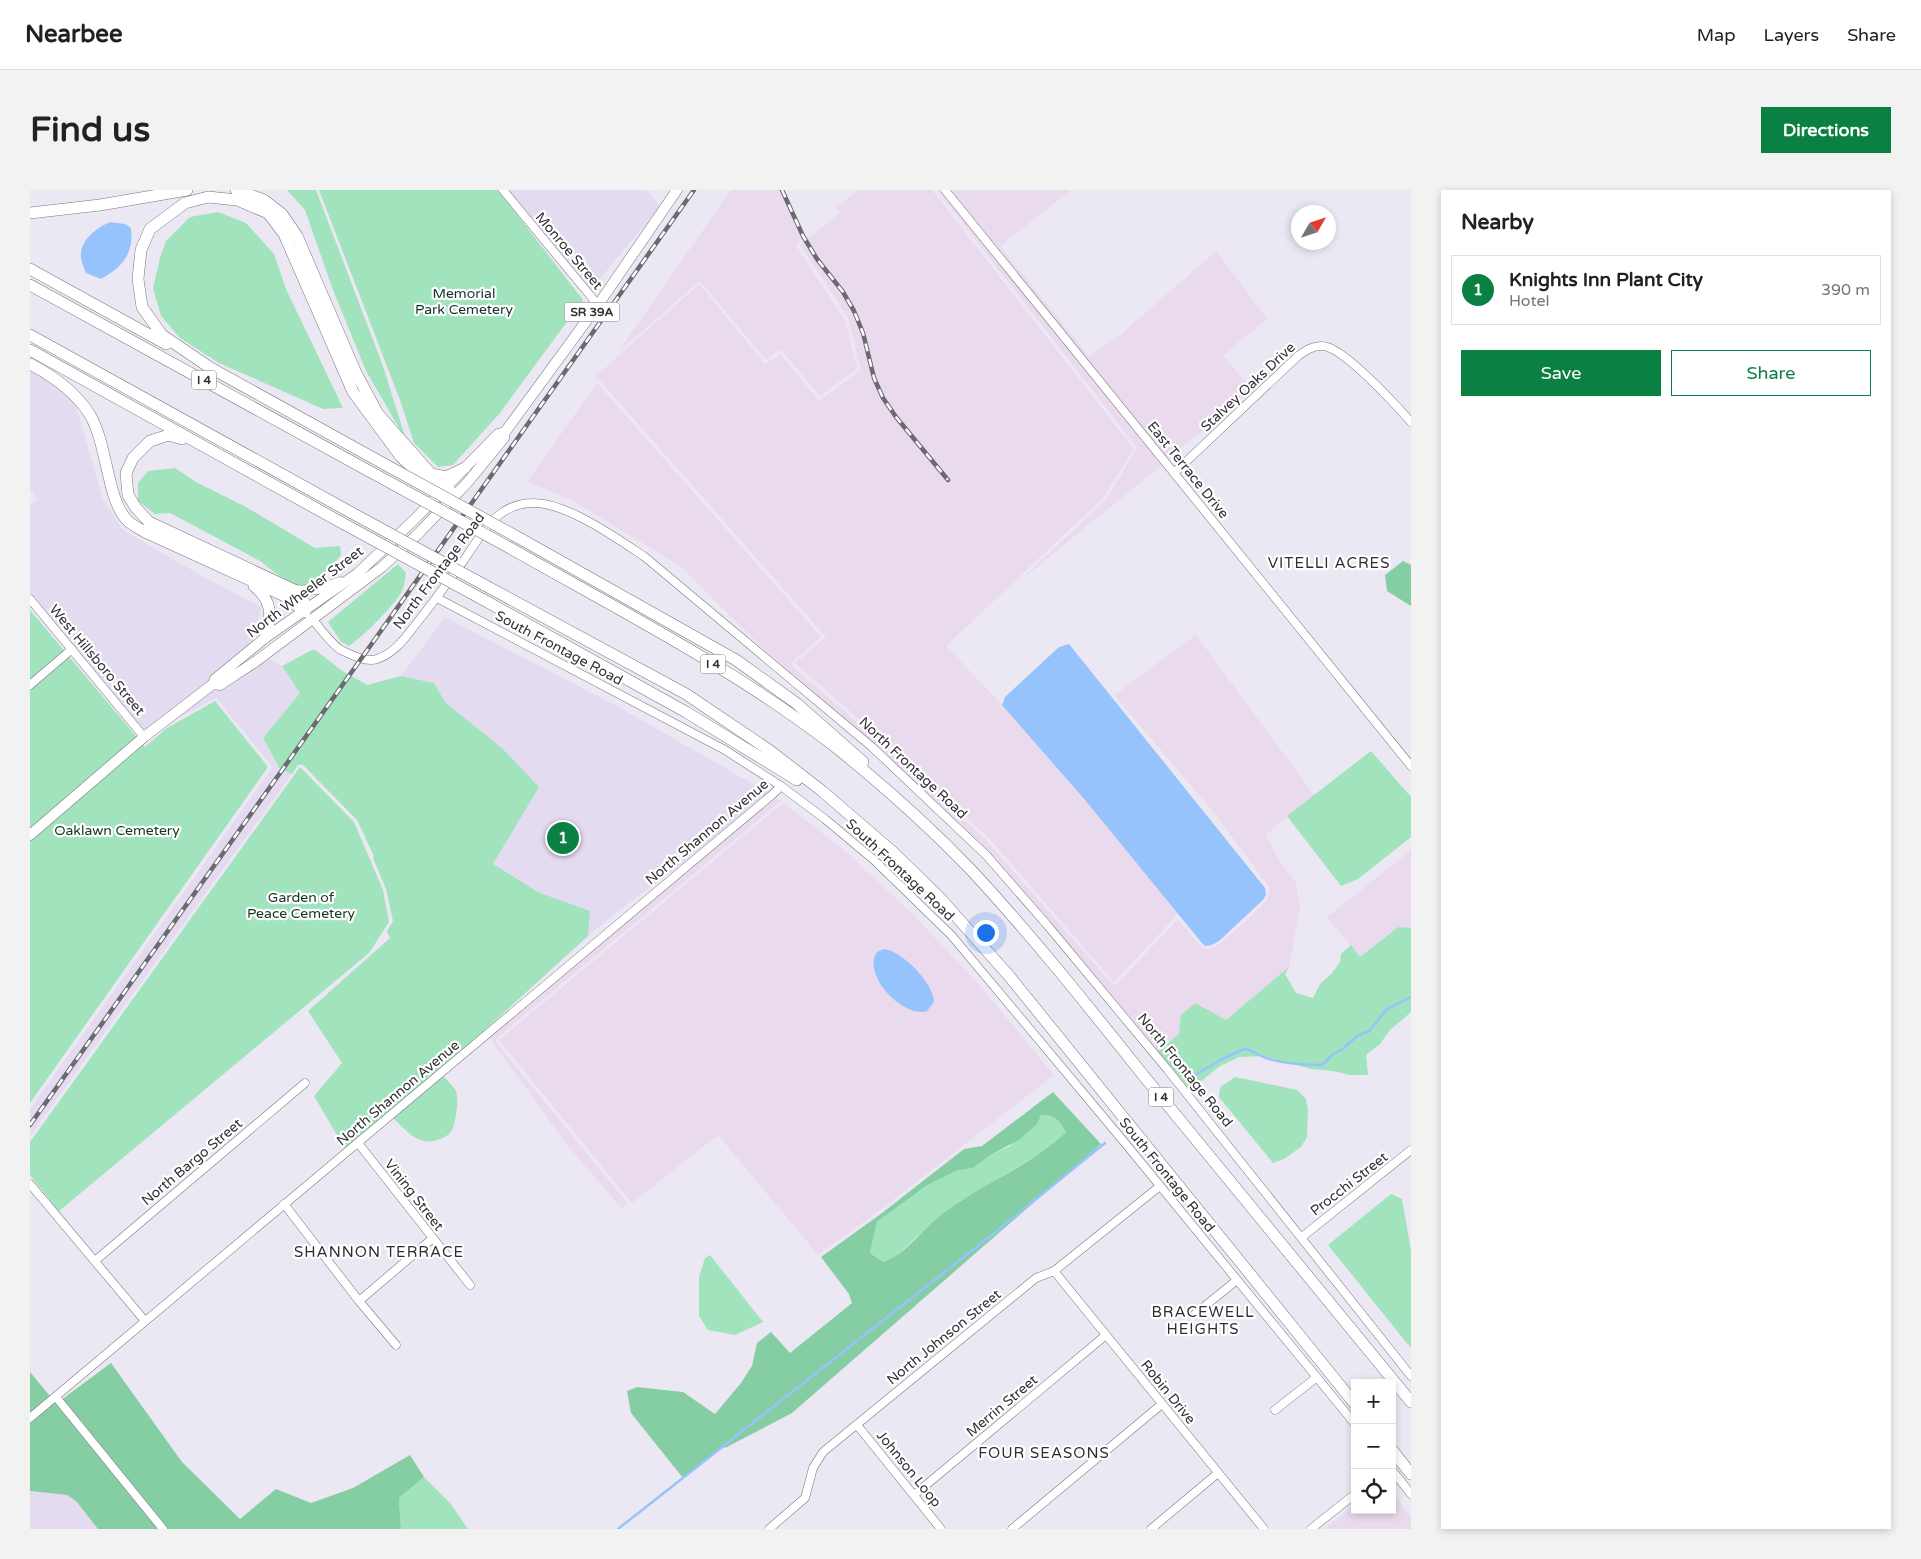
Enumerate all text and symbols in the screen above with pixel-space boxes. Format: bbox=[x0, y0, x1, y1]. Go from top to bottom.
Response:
text: Nearbee bbox=[25, 20, 123, 49]
text: Map bbox=[1697, 24, 1736, 46]
text: Layers bbox=[1764, 24, 1819, 46]
text: Share bbox=[1847, 24, 1896, 46]
button: Directions bbox=[1761, 107, 1891, 153]
text: Find us bbox=[30, 109, 150, 151]
north arrow bbox=[1291, 205, 1336, 250]
street label: Monroe Street bbox=[532, 209, 607, 294]
text: Nearby bbox=[1461, 210, 1534, 235]
text: Knights Inn Plant City bbox=[1509, 269, 1703, 291]
text: 1 bbox=[1473, 280, 1483, 300]
text: 390 m bbox=[1821, 280, 1870, 300]
park label: Memorial Park Cemetery bbox=[415, 285, 513, 318]
text: Hotel bbox=[1509, 291, 1550, 311]
road number: SR 39A bbox=[564, 302, 620, 322]
street label: Stalvey Oaks Drive bbox=[1197, 339, 1299, 435]
button: Save bbox=[1461, 350, 1661, 396]
button: Share bbox=[1671, 350, 1871, 396]
road number: I 4 bbox=[192, 370, 216, 390]
street label: East Terrace Drive bbox=[1144, 418, 1232, 522]
street label: North Frontage Road bbox=[390, 509, 488, 633]
street label: North Wheeler Street bbox=[243, 542, 367, 641]
district label: VITELLI ACRES bbox=[1268, 554, 1390, 572]
street label: West Hillsboro Street bbox=[46, 601, 149, 719]
street label: South Frontage Road bbox=[492, 607, 626, 689]
road number: I 4 bbox=[700, 654, 726, 674]
street label: North Frontage Road bbox=[855, 714, 971, 822]
street label: North Shannon Avenue bbox=[642, 776, 772, 888]
street label: South Frontage Road bbox=[842, 815, 958, 925]
pin: 1 bbox=[547, 819, 579, 857]
park label: Oaklawn Cemetery bbox=[54, 822, 180, 839]
park label: Garden of Peace Cemetery bbox=[247, 889, 356, 922]
your location bbox=[973, 920, 999, 946]
street label: North Frontage Road bbox=[1134, 1010, 1236, 1130]
street label: North Shannon Avenue bbox=[333, 1037, 463, 1149]
road number: I 4 bbox=[1148, 1088, 1174, 1106]
street label: South Frontage Road bbox=[1116, 1114, 1218, 1236]
street label: North Bargo Street bbox=[138, 1115, 246, 1209]
street label: Procchi Street bbox=[1307, 1148, 1392, 1219]
street label: Vining Street bbox=[381, 1156, 448, 1235]
district label: SHANNON TERRACE bbox=[294, 1243, 464, 1261]
street label: North Johnson Street bbox=[883, 1285, 1005, 1388]
district label: BRACEWELL HEIGHTS bbox=[1151, 1303, 1255, 1338]
street label: Robin Drive bbox=[1137, 1357, 1199, 1428]
street label: Merrin Street bbox=[963, 1371, 1042, 1441]
map controls bbox=[1351, 1379, 1396, 1514]
button: + bbox=[1351, 1379, 1396, 1424]
button: − bbox=[1351, 1424, 1396, 1469]
street label: Johnson Loop bbox=[873, 1427, 945, 1511]
district label: FOUR SEASONS bbox=[978, 1444, 1110, 1462]
button: locate bbox=[1351, 1469, 1396, 1514]

